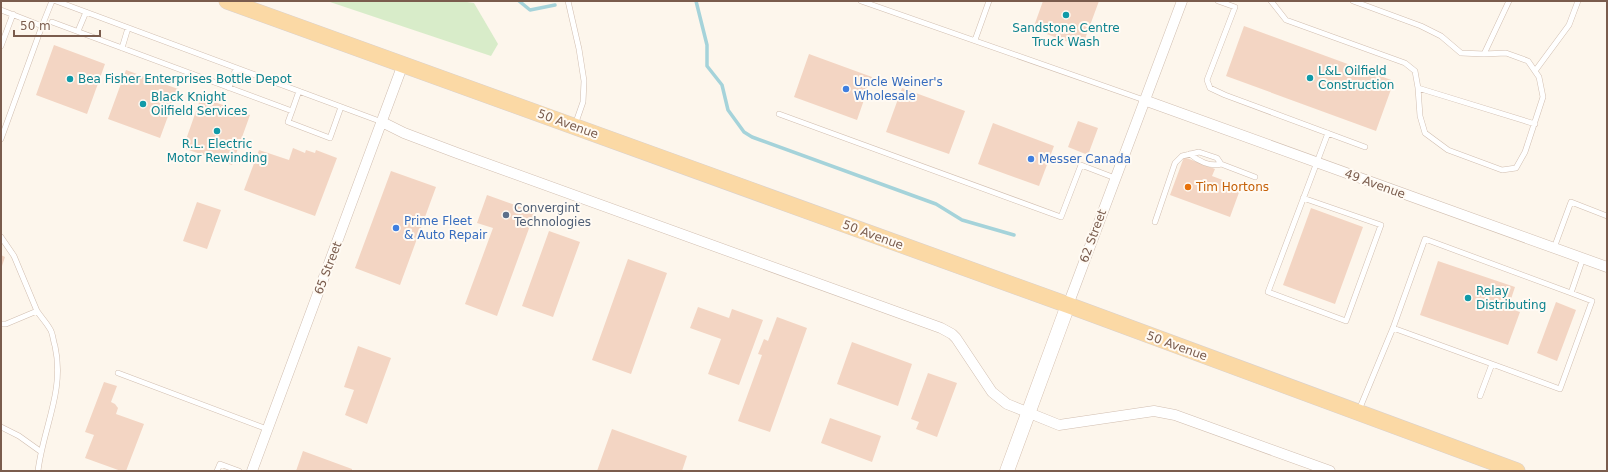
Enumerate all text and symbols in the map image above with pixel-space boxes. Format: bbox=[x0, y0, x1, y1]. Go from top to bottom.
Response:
marker: Sandstone Centre Truck Wash bbox=[1061, 10, 1071, 20]
scale bar bbox=[14, 12, 100, 38]
text: 50 m bbox=[20, 19, 51, 33]
place label: Sandstone Centre Truck Wash bbox=[1012, 21, 1120, 49]
place label: L&L Oilfield Construction bbox=[1318, 64, 1394, 92]
place label: Bea Fisher Enterprises Bottle Depot bbox=[78, 72, 292, 86]
marker: L&L Oilfield Construction bbox=[1305, 73, 1315, 83]
marker: Bea Fisher Enterprises Bottle Depot bbox=[65, 74, 75, 84]
place label: Uncle Weiner's Wholesale bbox=[854, 75, 943, 103]
marker: Uncle Weiner's Wholesale bbox=[841, 84, 851, 94]
place label: Black Knight Oilfield Services bbox=[151, 90, 247, 118]
marker: Black Knight Oilfield Services bbox=[138, 99, 148, 109]
street label: 50 Avenue bbox=[536, 107, 600, 141]
marker: R.L. Electric Motor Rewinding bbox=[212, 126, 222, 136]
place label: R.L. Electric Motor Rewinding bbox=[167, 137, 267, 165]
place label: Messer Canada bbox=[1039, 152, 1131, 166]
marker: Messer Canada bbox=[1026, 154, 1036, 164]
street label: 49 Avenue bbox=[1343, 167, 1407, 201]
place label: Tim Hortons bbox=[1195, 180, 1269, 194]
marker: Tim Hortons bbox=[1183, 182, 1193, 192]
place label: Convergint Technologies bbox=[513, 201, 591, 229]
street label: 62 Street bbox=[1077, 207, 1109, 264]
marker: Convergint Technologies bbox=[501, 210, 511, 220]
place label: Prime Fleet & Auto Repair bbox=[404, 214, 487, 242]
street label: 50 Avenue bbox=[841, 218, 905, 252]
marker: Prime Fleet & Auto Repair bbox=[391, 223, 401, 233]
street label: 65 Street bbox=[312, 239, 345, 296]
place label: Relay Distributing bbox=[1476, 284, 1546, 312]
marker: Relay Distributing bbox=[1463, 293, 1473, 303]
street label: 50 Avenue bbox=[1145, 329, 1209, 363]

